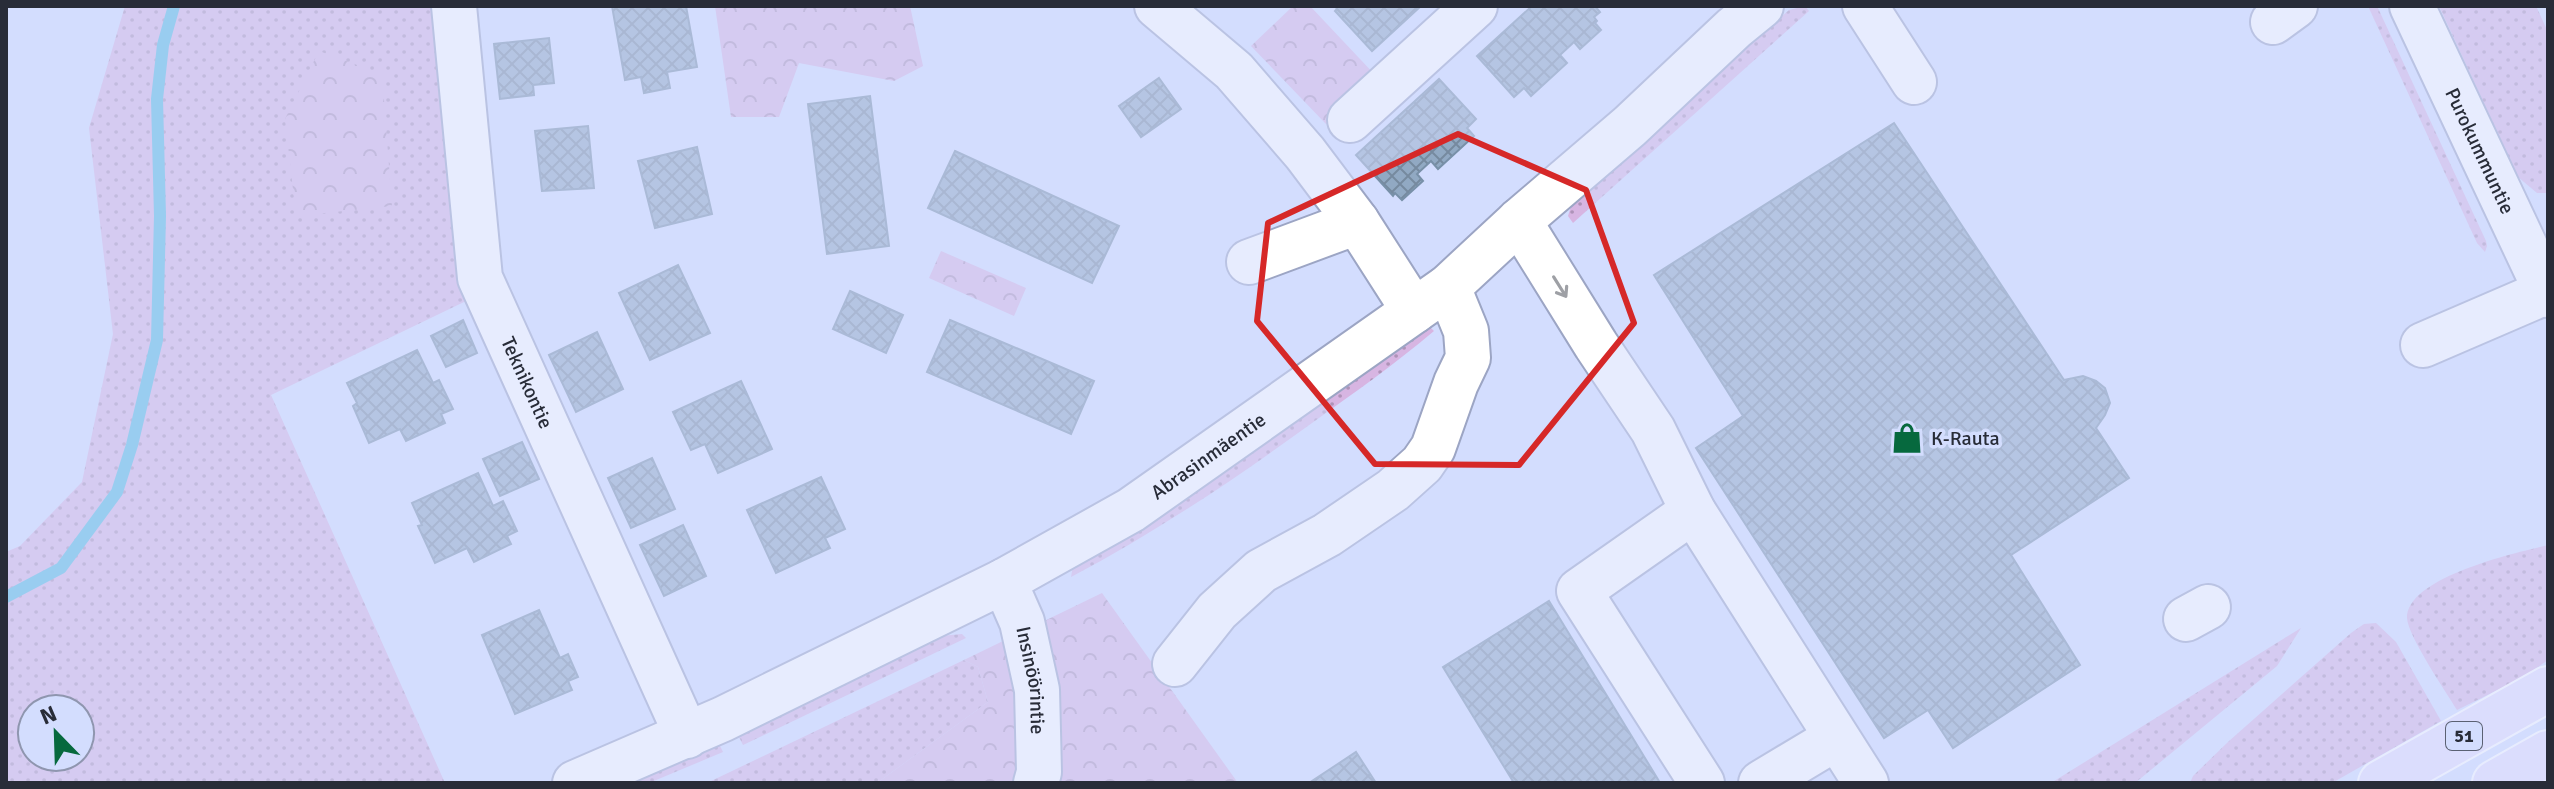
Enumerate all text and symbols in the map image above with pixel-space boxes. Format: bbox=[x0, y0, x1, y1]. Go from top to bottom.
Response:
street label: Purokummuntie bbox=[2439, 84, 2520, 218]
one-way arrow bbox=[1552, 276, 1568, 298]
street label: Teknikontie bbox=[495, 333, 558, 433]
street label: Abrasinmäentie bbox=[1146, 407, 1271, 505]
shop icon: K-Rauta bbox=[1890, 421, 1924, 455]
place label: K-Rauta bbox=[1931, 426, 2000, 451]
street label: Insinöörintie bbox=[1010, 624, 1050, 735]
north arrow bbox=[16, 693, 96, 773]
text: N bbox=[36, 700, 61, 730]
road number: 51 bbox=[2446, 722, 2482, 750]

